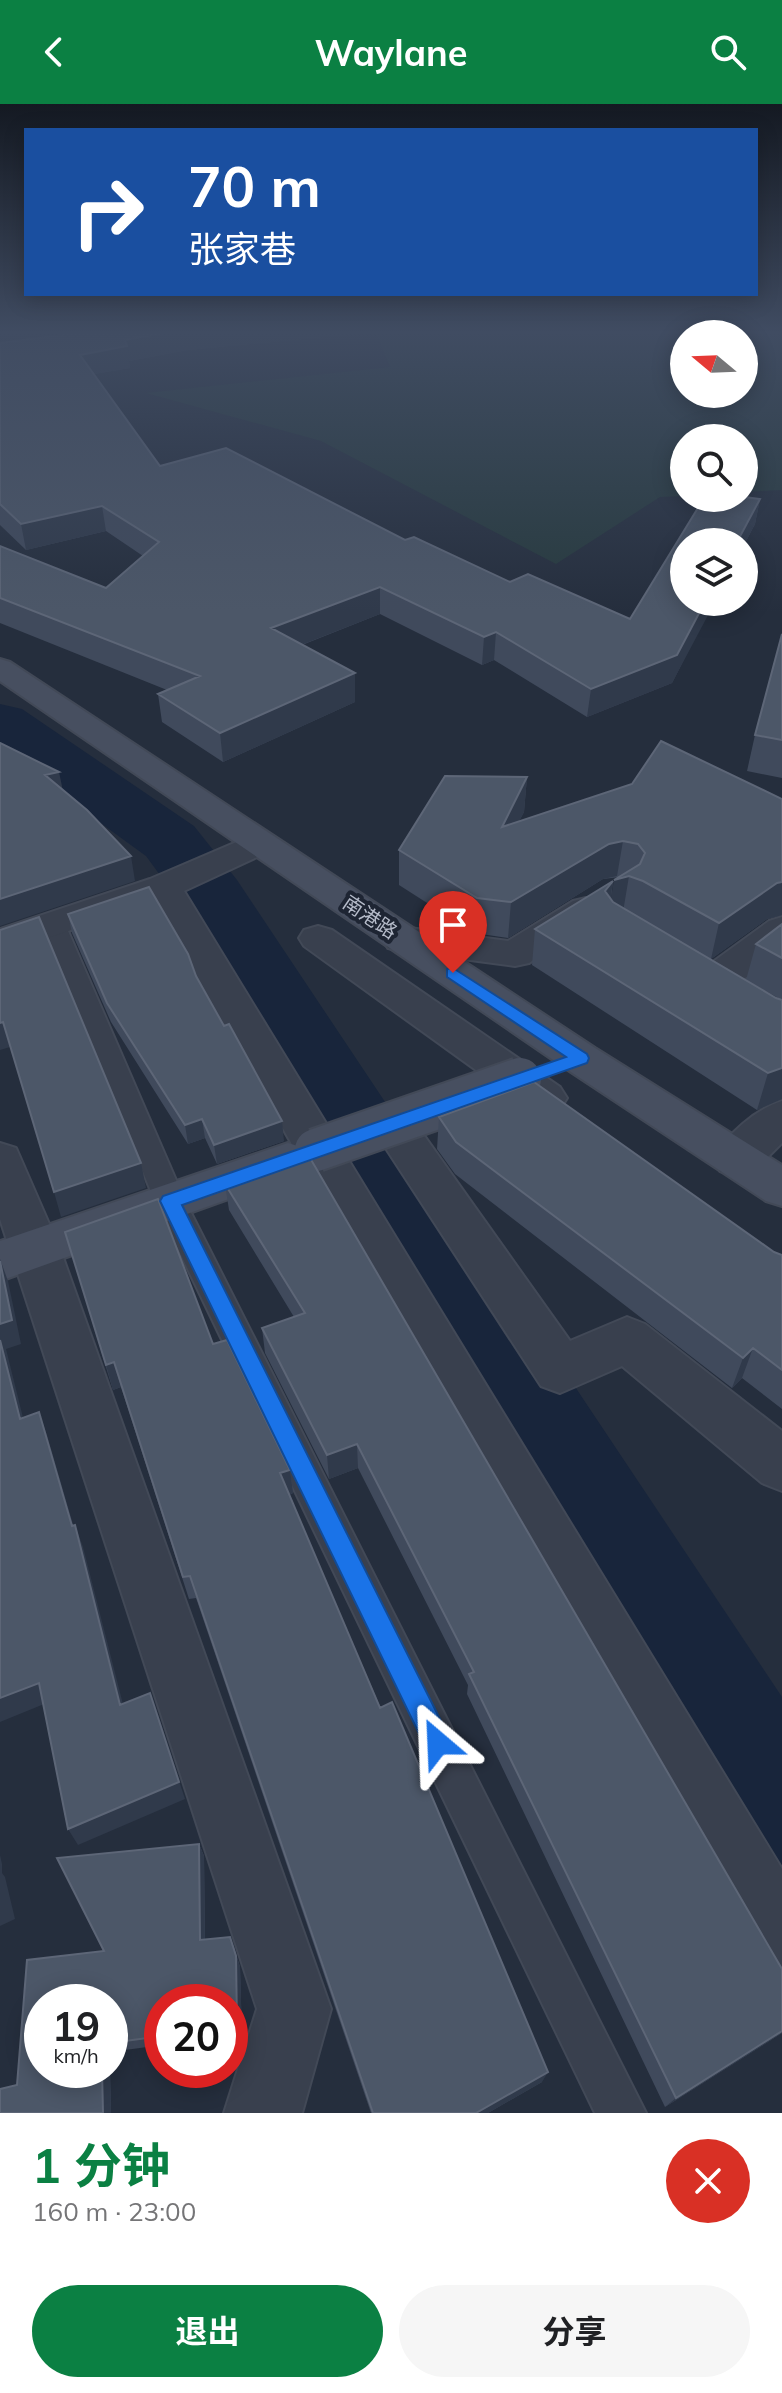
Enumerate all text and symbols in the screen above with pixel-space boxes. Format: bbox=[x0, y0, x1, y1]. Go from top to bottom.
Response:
icon: back bbox=[32, 30, 76, 74]
text: Waylane bbox=[314, 30, 468, 75]
icon: search bbox=[706, 30, 750, 74]
text: 70 m bbox=[188, 151, 321, 221]
icon: right bbox=[56, 160, 160, 264]
text: 张家巷 bbox=[188, 226, 296, 271]
north arrow bbox=[670, 320, 758, 408]
map controls bbox=[670, 320, 758, 616]
button: search bbox=[670, 424, 758, 512]
button: layers bbox=[670, 528, 758, 616]
street label: 南港路 bbox=[338, 889, 402, 944]
pin bbox=[419, 891, 487, 973]
icon: arrive bbox=[431, 903, 475, 947]
position arrow bbox=[396, 1701, 480, 1785]
speed limit sign: 20 bbox=[144, 1984, 248, 2088]
text: 19 bbox=[52, 2001, 100, 2051]
text: km/h bbox=[53, 2043, 99, 2068]
text: 1 分钟 bbox=[32, 2135, 170, 2195]
button: close bbox=[666, 2139, 750, 2223]
text: 160 m · 23:00 bbox=[32, 2195, 196, 2228]
button: 退出 bbox=[32, 2285, 383, 2377]
button: 分享 bbox=[399, 2285, 750, 2377]

